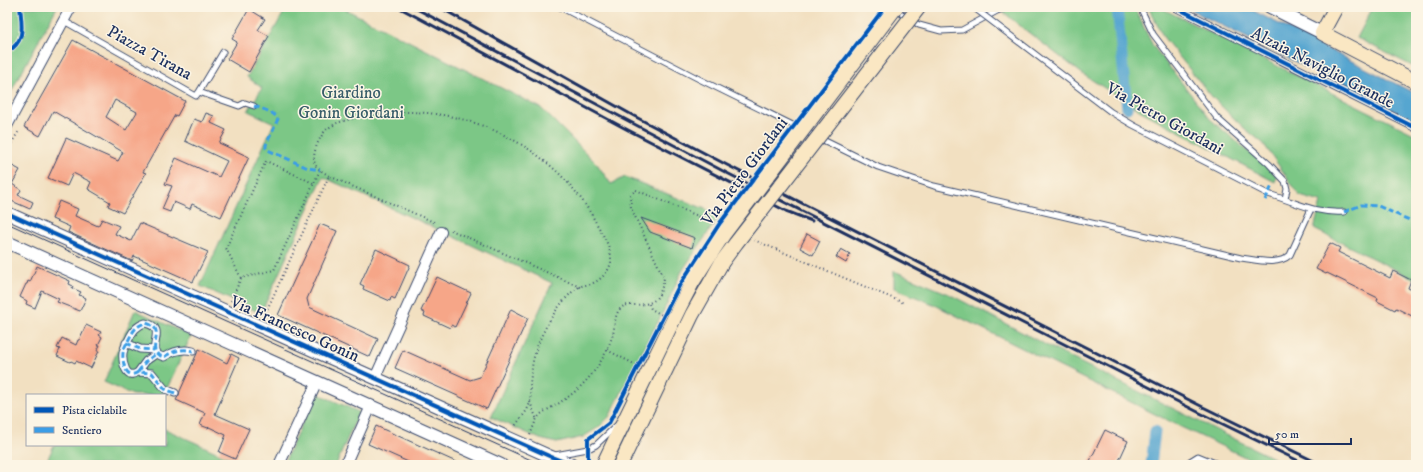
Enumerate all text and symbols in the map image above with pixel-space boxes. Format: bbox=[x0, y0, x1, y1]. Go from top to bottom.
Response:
street label: Piazza Tirana bbox=[103, 20, 197, 86]
street label: Alzaia Naviglio Grande bbox=[1247, 22, 1398, 114]
street label: Via Pietro Giordani bbox=[1101, 77, 1227, 160]
park label: Giardino Gonin Giordani bbox=[298, 82, 404, 124]
street label: Via Pietro Giordani bbox=[696, 113, 793, 231]
street label: Via Francesco Gonin bbox=[226, 290, 363, 367]
legend bbox=[26, 394, 166, 446]
text: Pista ciclabile bbox=[62, 403, 127, 418]
scale bar bbox=[1269, 420, 1351, 446]
text: Sentiero bbox=[62, 423, 102, 438]
text: 50 m bbox=[1275, 427, 1299, 442]

